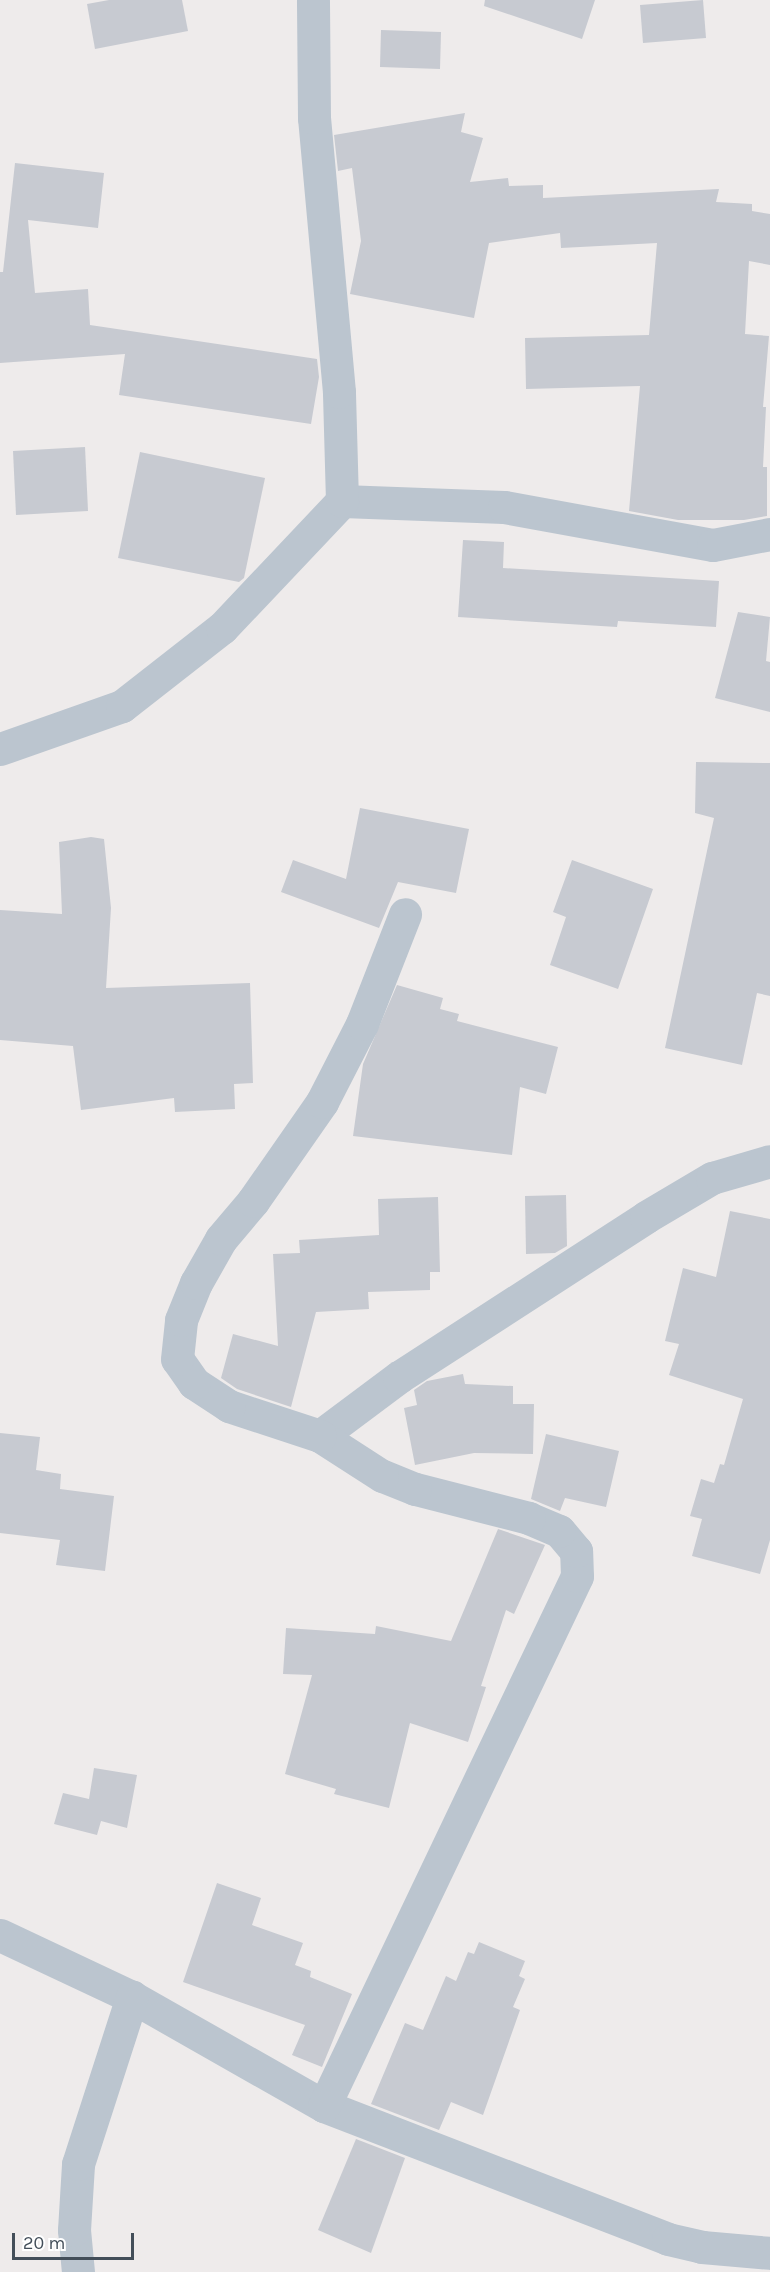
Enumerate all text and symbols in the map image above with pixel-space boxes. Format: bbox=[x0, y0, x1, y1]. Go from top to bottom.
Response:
scale bar bbox=[15, 2221, 136, 2259]
text: 20 m bbox=[23, 2232, 65, 2254]

